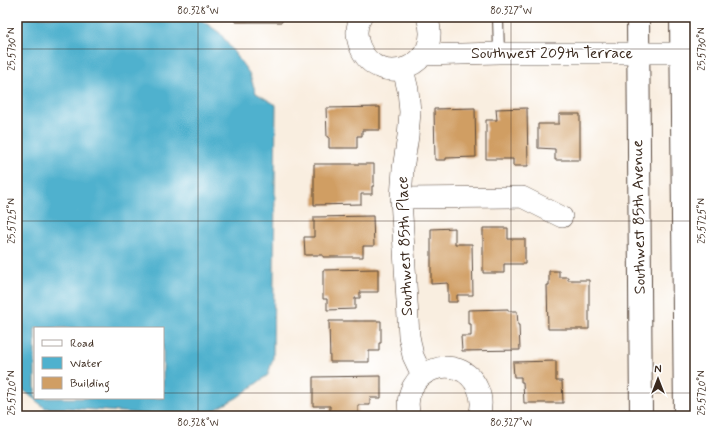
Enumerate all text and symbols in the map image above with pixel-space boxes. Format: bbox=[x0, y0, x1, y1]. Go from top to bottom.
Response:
text: 80.328°W bbox=[177, 4, 219, 18]
text: 80.327°W bbox=[490, 4, 532, 18]
text: 25.5730°N bbox=[5, 27, 19, 71]
text: 25.5730°N bbox=[695, 27, 709, 71]
street label: Southwest 209th Terrace bbox=[471, 43, 633, 64]
street label: Southwest 85th Avenue bbox=[627, 139, 651, 294]
street label: Southwest 85th Place bbox=[392, 176, 418, 316]
text: 25.5725°N bbox=[5, 198, 19, 244]
text: 25.5725°N bbox=[695, 198, 709, 244]
legend bbox=[34, 327, 164, 399]
text: Road bbox=[70, 336, 94, 352]
text: Water bbox=[70, 356, 102, 372]
north arrow bbox=[638, 359, 678, 399]
text: N bbox=[654, 363, 662, 377]
text: 25.5720°N bbox=[5, 370, 19, 416]
text: 25.5720°N bbox=[695, 370, 709, 416]
text: Building bbox=[70, 376, 110, 393]
text: 80.328°W bbox=[177, 416, 219, 430]
text: 80.327°W bbox=[490, 416, 532, 430]

